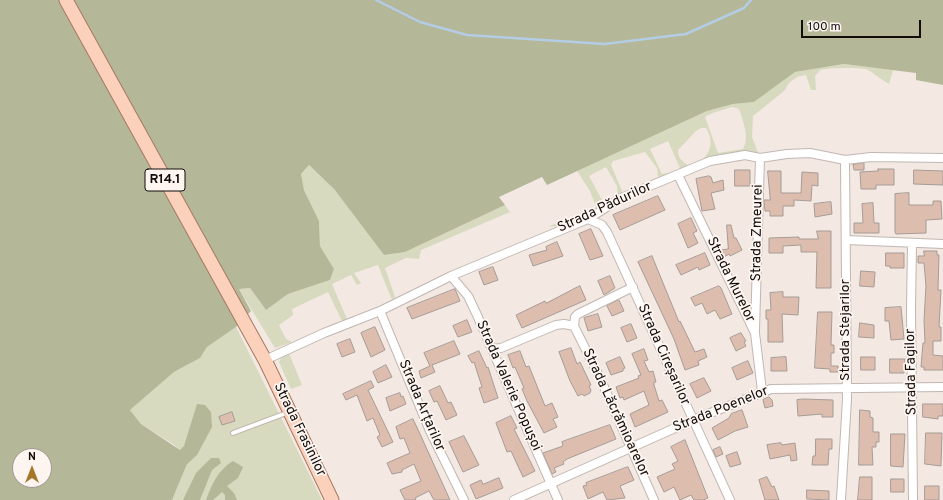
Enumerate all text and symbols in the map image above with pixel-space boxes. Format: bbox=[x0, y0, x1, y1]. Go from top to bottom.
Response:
scale bar bbox=[803, 12, 923, 38]
text: 100 m bbox=[808, 19, 841, 35]
road number: R14.1 bbox=[145, 169, 185, 191]
street label: Strada Pădurilor bbox=[555, 179, 655, 237]
street label: Strada Zmeurei bbox=[749, 184, 767, 282]
street label: Strada Murelor bbox=[702, 235, 758, 325]
street label: Strada Stejarilor bbox=[838, 279, 854, 381]
street label: Strada Cireșarilor bbox=[633, 302, 693, 408]
street label: Strada Valerie Popușoi bbox=[472, 318, 544, 454]
street label: Strada Fagilor bbox=[903, 328, 921, 416]
street label: Strada Lăcrămioarelor bbox=[578, 346, 652, 480]
street label: Strada Arțarilor bbox=[394, 358, 448, 454]
street label: Strada Frasinilor bbox=[269, 380, 329, 480]
street label: Strada Poenelor bbox=[671, 383, 771, 437]
north arrow bbox=[12, 448, 52, 488]
text: N bbox=[28, 450, 36, 464]

